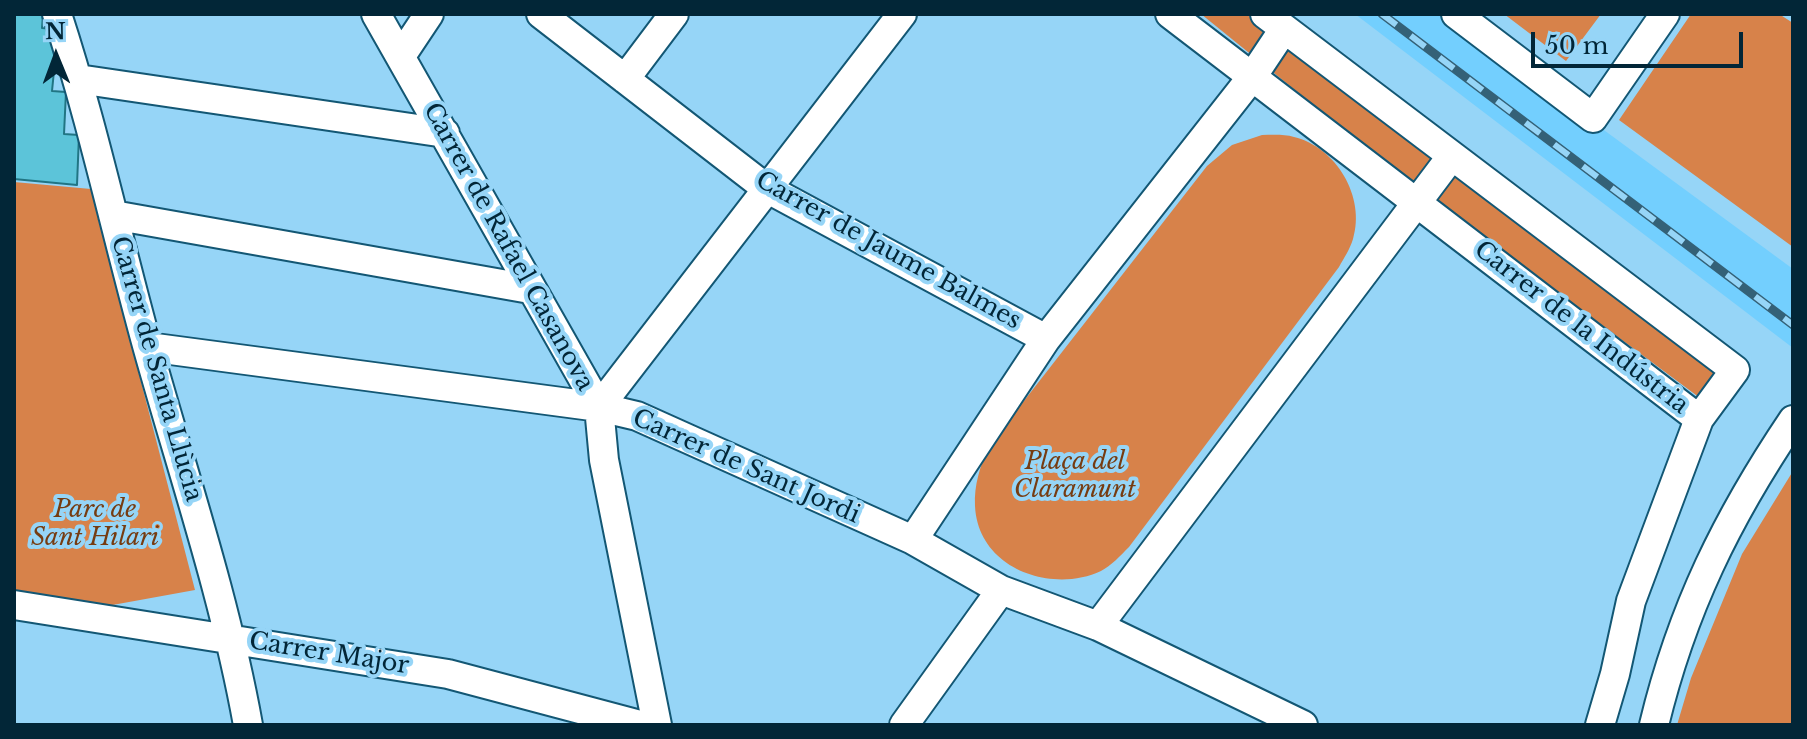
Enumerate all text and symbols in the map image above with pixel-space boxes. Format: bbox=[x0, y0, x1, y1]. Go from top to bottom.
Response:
north arrow bbox=[16, 16, 96, 96]
scale bar bbox=[1535, 16, 1747, 66]
text: N bbox=[45, 18, 66, 45]
text: 50 m bbox=[1545, 31, 1608, 60]
street label: Carrer de Rafael Casanova bbox=[417, 98, 599, 396]
street label: Carrer de Jaume Balmes bbox=[751, 166, 1025, 336]
street label: Carrer de Santa Llùcia bbox=[104, 233, 208, 505]
street label: Carrer de la Indústria bbox=[1468, 235, 1694, 421]
street label: Carrer de Sant Jordi bbox=[628, 404, 864, 530]
park label: Plaça del Claramunt bbox=[1014, 448, 1136, 504]
park label: Parc de Sant Hilari bbox=[31, 496, 159, 552]
street label: Carrer Major bbox=[247, 627, 411, 681]

